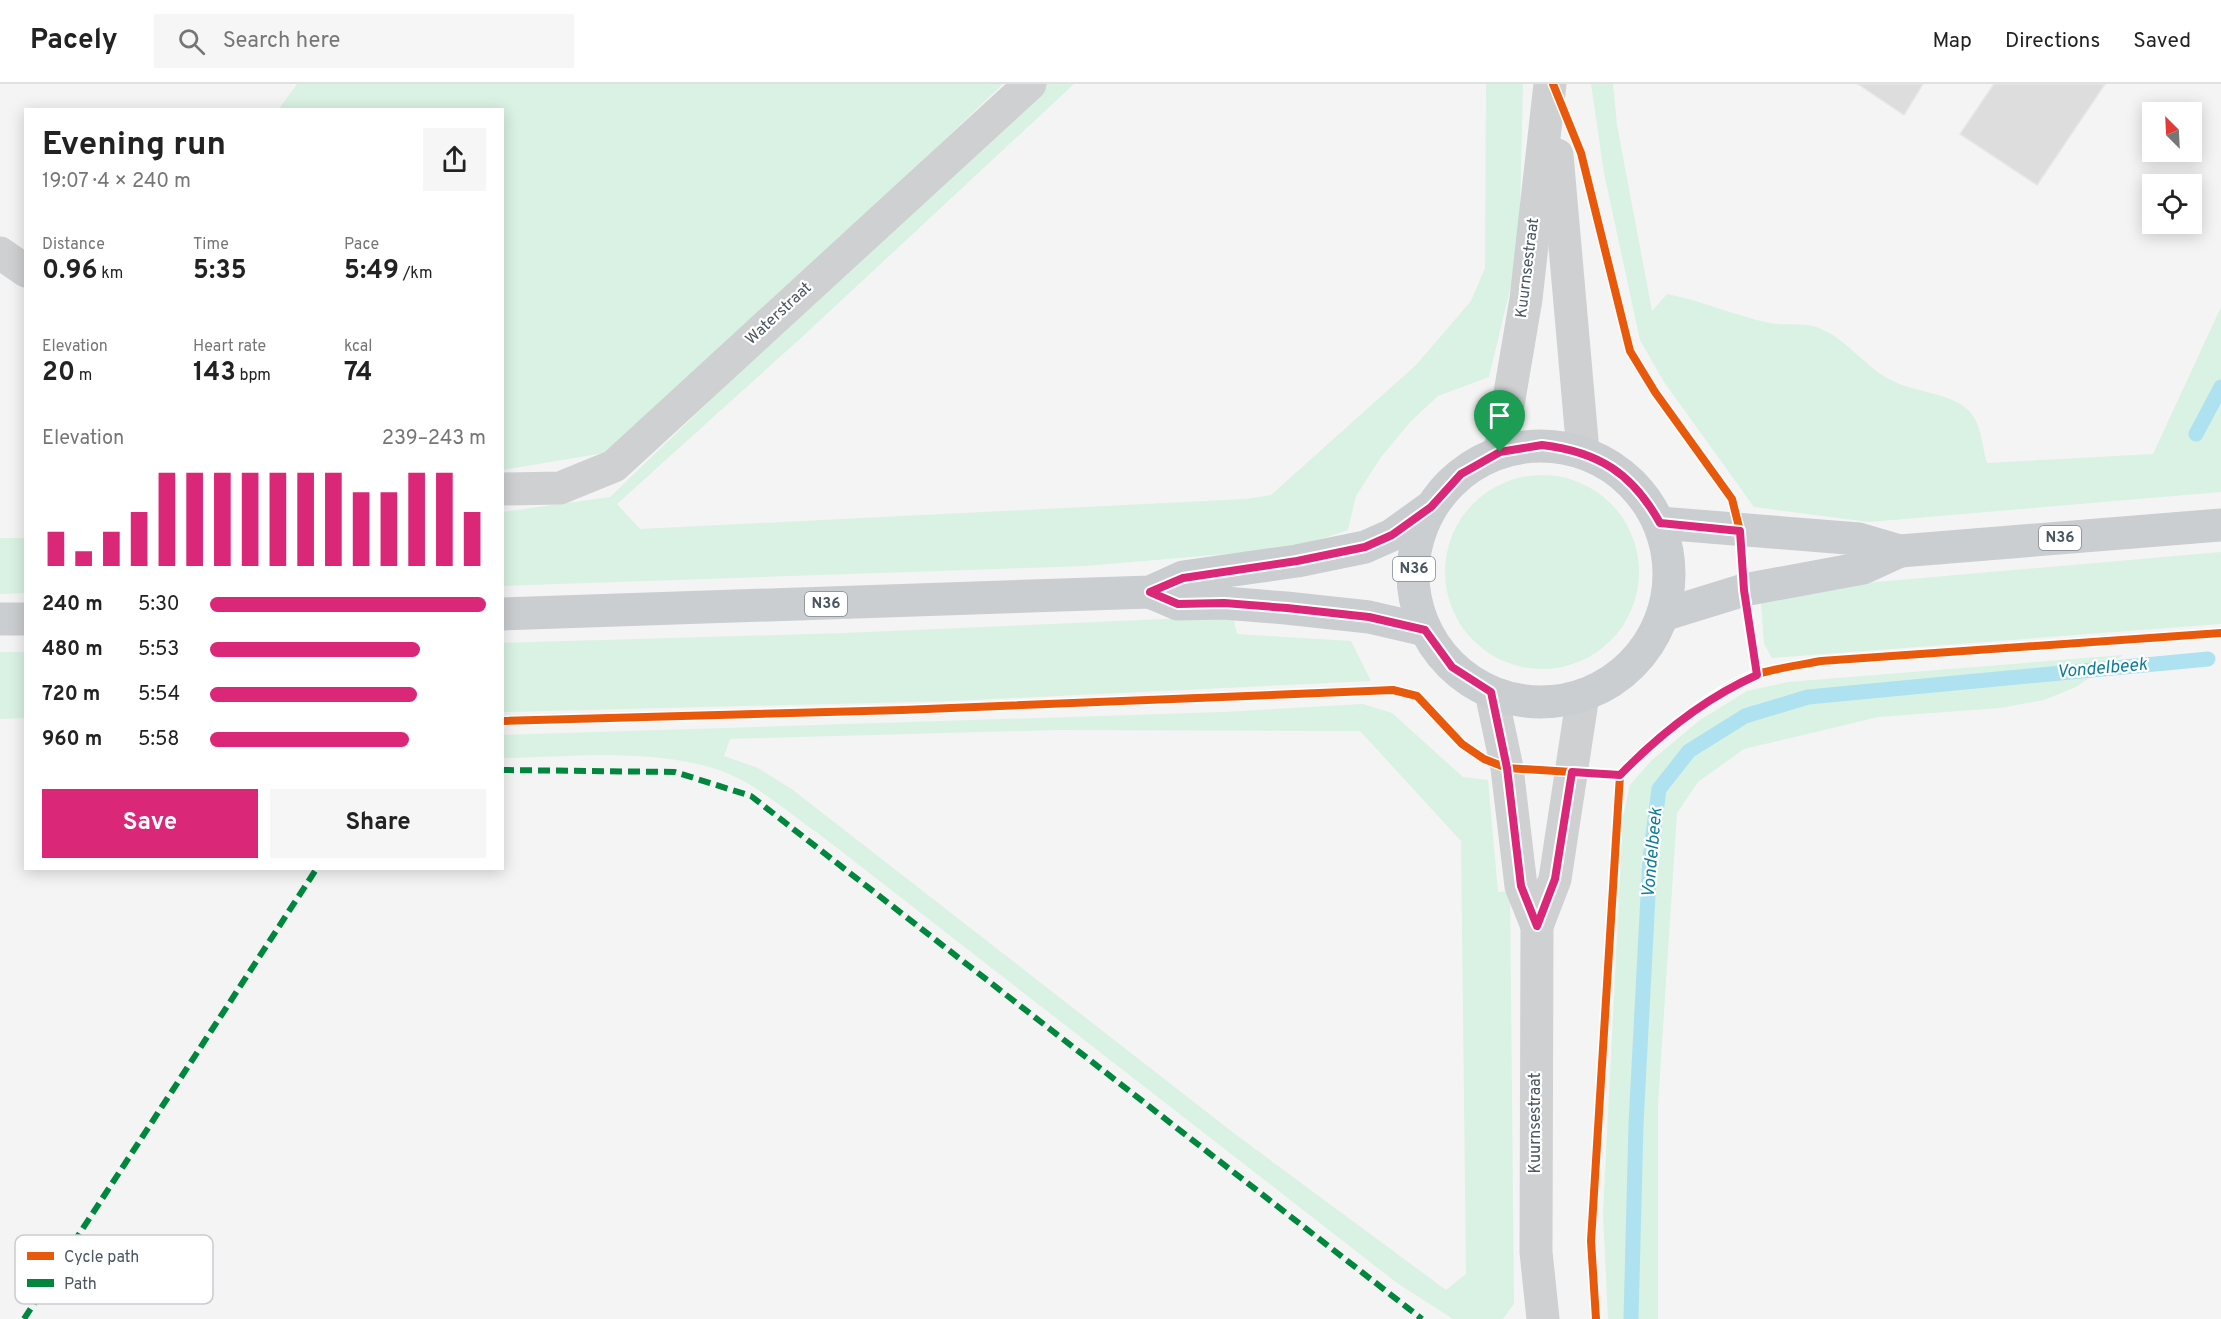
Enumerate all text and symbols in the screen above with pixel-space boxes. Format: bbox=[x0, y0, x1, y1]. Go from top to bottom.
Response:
search box bbox=[154, 14, 574, 68]
text: Pacely bbox=[30, 23, 118, 59]
icon: search bbox=[175, 25, 208, 58]
text: Search here bbox=[223, 28, 340, 55]
text: Map bbox=[1932, 28, 1972, 55]
text: Directions bbox=[2005, 28, 2100, 55]
text: Saved bbox=[2133, 28, 2191, 55]
north arrow bbox=[2142, 102, 2202, 162]
map controls bbox=[2142, 102, 2202, 234]
text: Evening run bbox=[42, 125, 226, 167]
button: share bbox=[423, 128, 486, 191]
text: 19:07 · 4 × 240 m bbox=[42, 169, 191, 195]
button: locate bbox=[2142, 174, 2202, 234]
street label: Kuurnsestraat bbox=[1512, 217, 1544, 319]
text: Distance bbox=[42, 235, 105, 255]
text: Time bbox=[193, 235, 229, 255]
text: Pace bbox=[344, 235, 379, 255]
text: 0.96 bbox=[42, 255, 97, 288]
text: 5:35 bbox=[193, 255, 247, 288]
text: 5:49 bbox=[344, 255, 399, 288]
text: km bbox=[97, 264, 123, 284]
text: /km bbox=[399, 264, 433, 284]
street label: Waterstraat bbox=[742, 278, 816, 350]
text: Elevation bbox=[42, 337, 108, 357]
text: Heart rate bbox=[193, 337, 266, 357]
text: kcal bbox=[344, 337, 372, 357]
text: 20 bbox=[42, 357, 75, 390]
text: 143 bbox=[193, 357, 236, 390]
text: 74 bbox=[344, 357, 373, 390]
text: m bbox=[75, 366, 92, 386]
text: bpm bbox=[236, 366, 271, 386]
pin bbox=[1474, 390, 1525, 452]
icon: arrive bbox=[1483, 399, 1516, 432]
text: Elevation bbox=[42, 426, 124, 452]
text: 239–243 m bbox=[382, 426, 486, 452]
road number: N36 bbox=[2039, 526, 2081, 550]
road number: N36 bbox=[1393, 557, 1435, 581]
text: 240 m bbox=[42, 592, 103, 618]
text: 5:30 bbox=[138, 592, 180, 618]
road number: N36 bbox=[805, 592, 847, 616]
text: 480 m bbox=[42, 637, 103, 663]
text: 5:53 bbox=[138, 637, 179, 663]
water label: Vondelbeek bbox=[2056, 654, 2149, 684]
text: 720 m bbox=[42, 682, 100, 708]
text: 5:54 bbox=[138, 682, 180, 708]
text: 960 m bbox=[42, 727, 102, 753]
text: 5:58 bbox=[138, 727, 180, 753]
button: Save bbox=[42, 789, 258, 858]
button: Share bbox=[270, 789, 486, 858]
water label: Vondelbeek bbox=[1638, 806, 1668, 899]
street label: Kuurnsestraat bbox=[1526, 1073, 1546, 1173]
legend bbox=[15, 1235, 213, 1304]
text: Cycle path bbox=[64, 1248, 139, 1268]
text: Path bbox=[64, 1275, 97, 1295]

